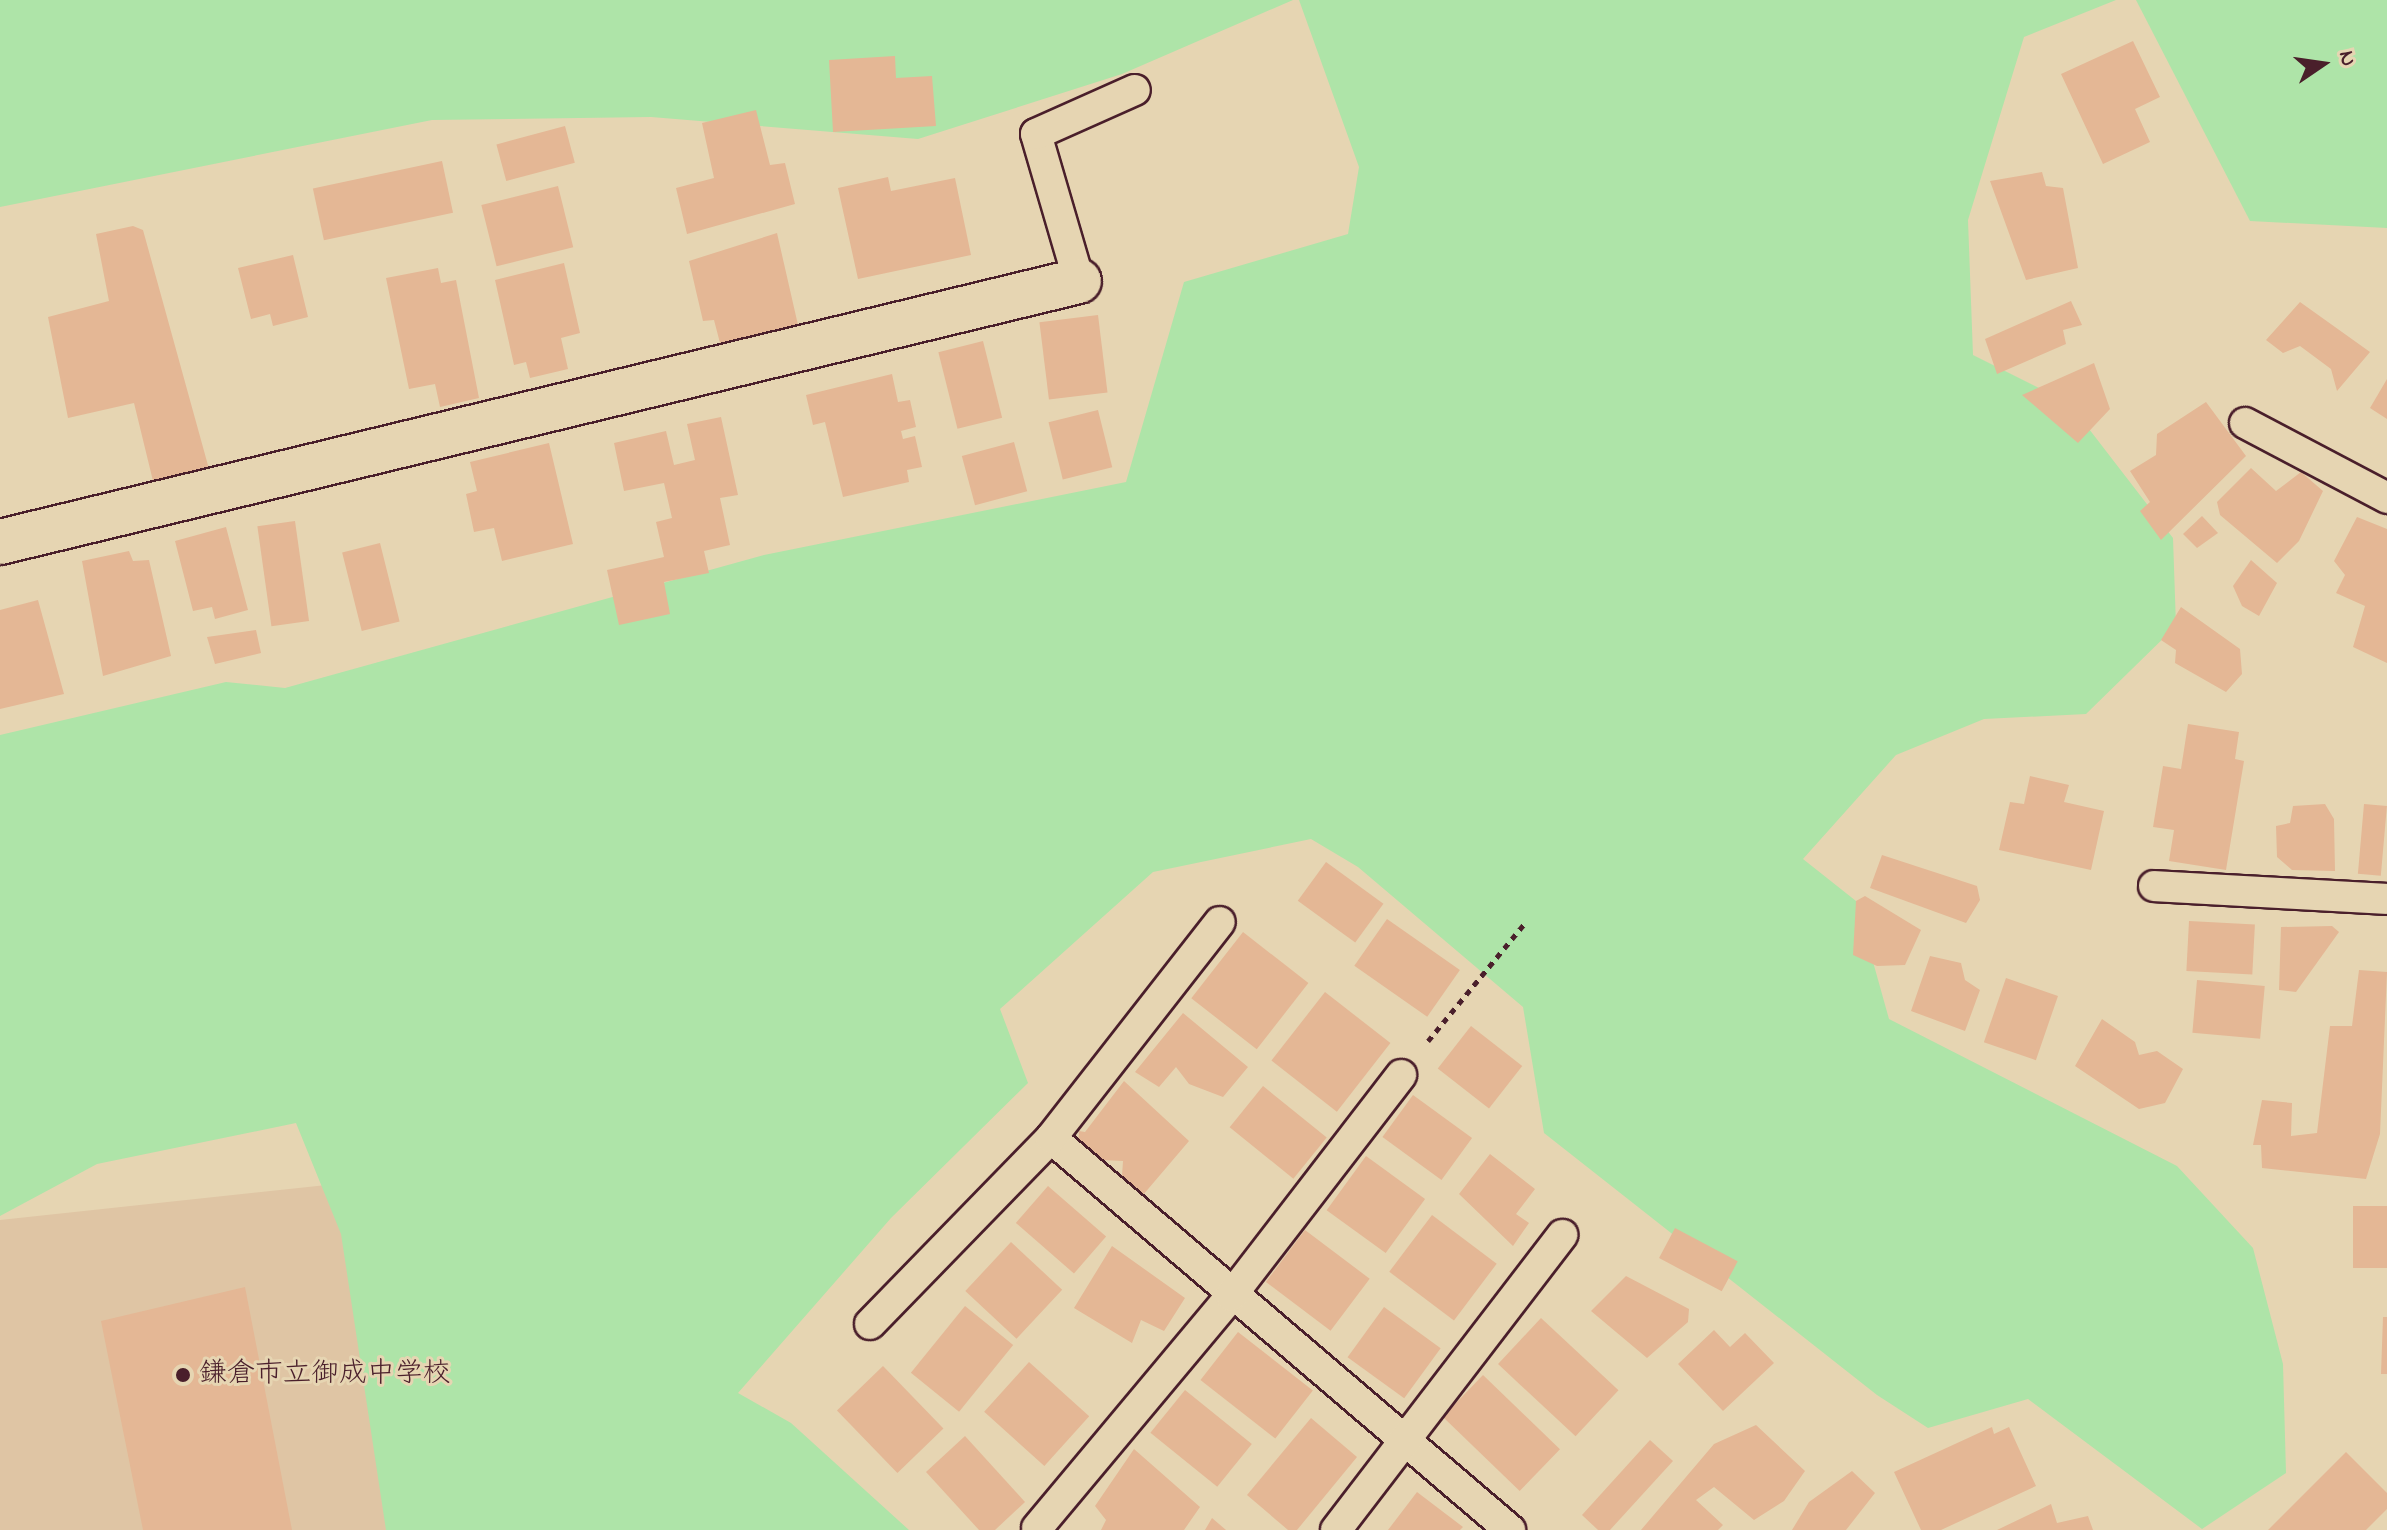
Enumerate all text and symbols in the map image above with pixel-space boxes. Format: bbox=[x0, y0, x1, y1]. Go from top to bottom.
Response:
north arrow bbox=[2283, 24, 2363, 104]
text: N bbox=[2329, 48, 2364, 69]
place label: 鎌倉市立御成中学校 bbox=[199, 1358, 451, 1392]
marker: 鎌倉市立御成中学校 bbox=[174, 1366, 192, 1384]

